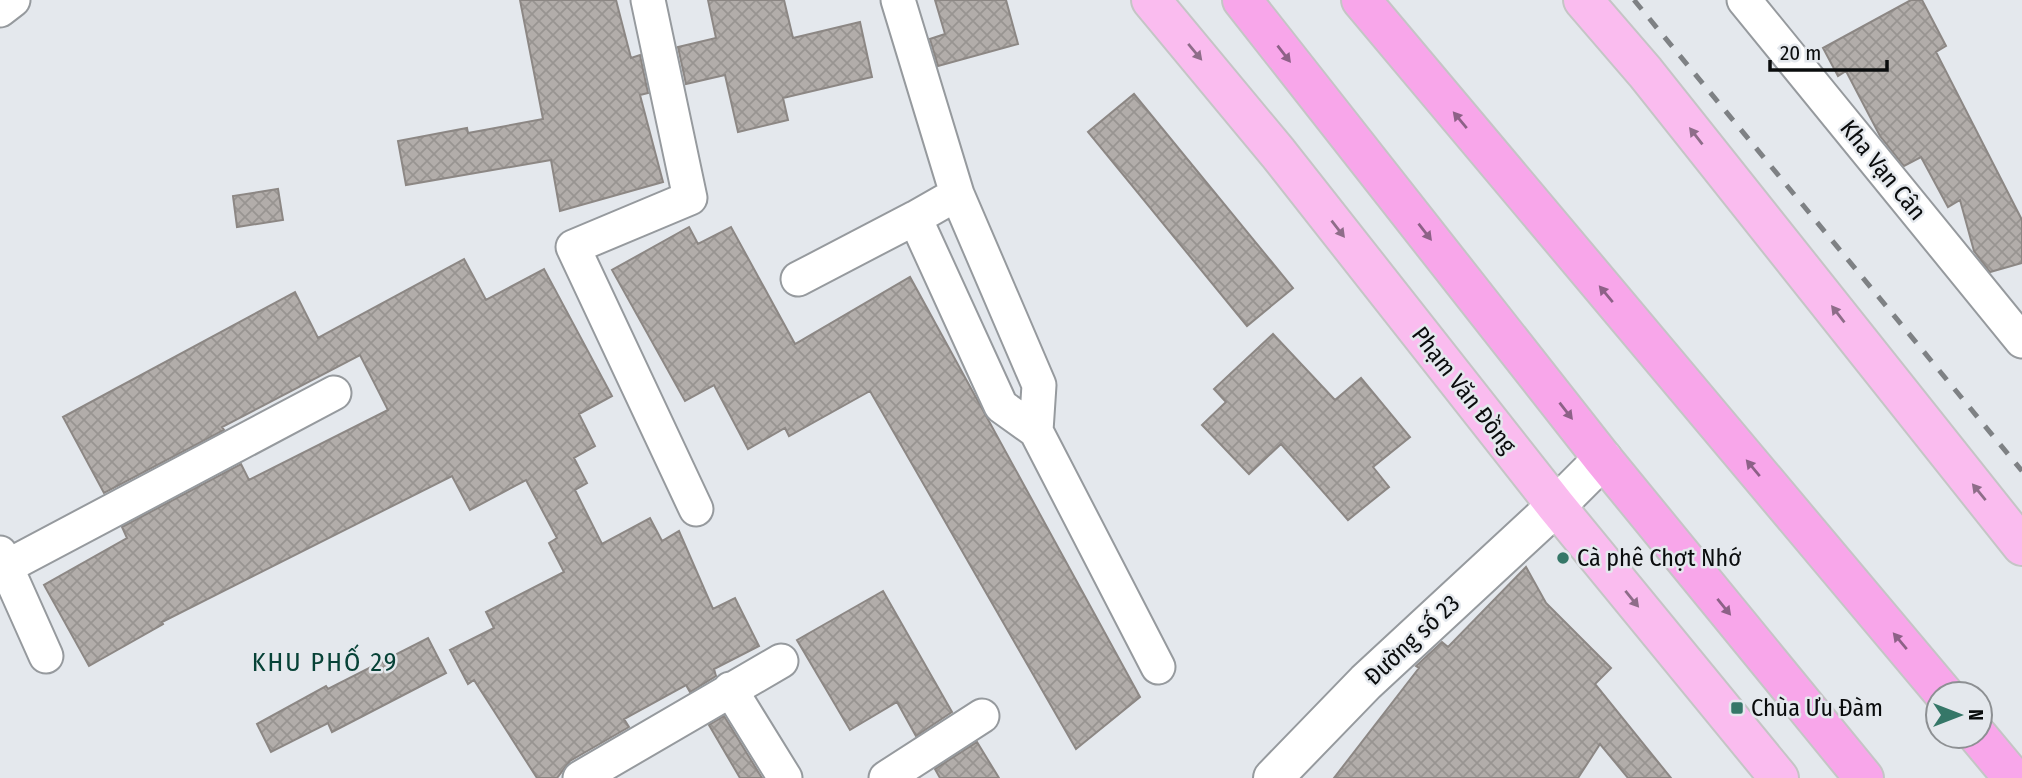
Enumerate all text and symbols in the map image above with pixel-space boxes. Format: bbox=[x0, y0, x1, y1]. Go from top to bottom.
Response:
scale bar bbox=[1770, 28, 1887, 72]
text: 20 m bbox=[1780, 40, 1821, 66]
one-way arrow bbox=[1187, 43, 1202, 61]
one-way arrow bbox=[1277, 44, 1292, 62]
one-way arrow bbox=[1452, 111, 1468, 129]
street label: Kha Vạn Cân bbox=[1834, 114, 1932, 226]
one-way arrow bbox=[1690, 127, 1704, 145]
one-way arrow bbox=[1330, 220, 1345, 238]
one-way arrow bbox=[1418, 223, 1433, 241]
one-way arrow bbox=[1599, 286, 1614, 303]
one-way arrow bbox=[1830, 306, 1845, 324]
street label: Phạm Văn Đồng bbox=[1406, 321, 1522, 459]
one-way arrow bbox=[1559, 401, 1574, 419]
one-way arrow bbox=[1745, 460, 1760, 478]
one-way arrow bbox=[1972, 484, 1987, 502]
place label: Cà phê Chợt Nhớ bbox=[1577, 544, 1741, 572]
marker: Cà phê Chợt Nhớ bbox=[1555, 550, 1571, 566]
street label: Đường số 23 bbox=[1359, 589, 1465, 691]
one-way arrow bbox=[1624, 590, 1640, 608]
one-way arrow bbox=[1717, 598, 1732, 616]
one-way arrow bbox=[1893, 633, 1908, 650]
district label: KHU PHỐ 29 bbox=[252, 644, 398, 678]
north arrow bbox=[1924, 680, 1994, 750]
place label: Chùa Ưu Đàm bbox=[1751, 694, 1883, 722]
marker: Chùa Ưu Đàm bbox=[1729, 700, 1745, 716]
text: N bbox=[1964, 709, 1987, 721]

